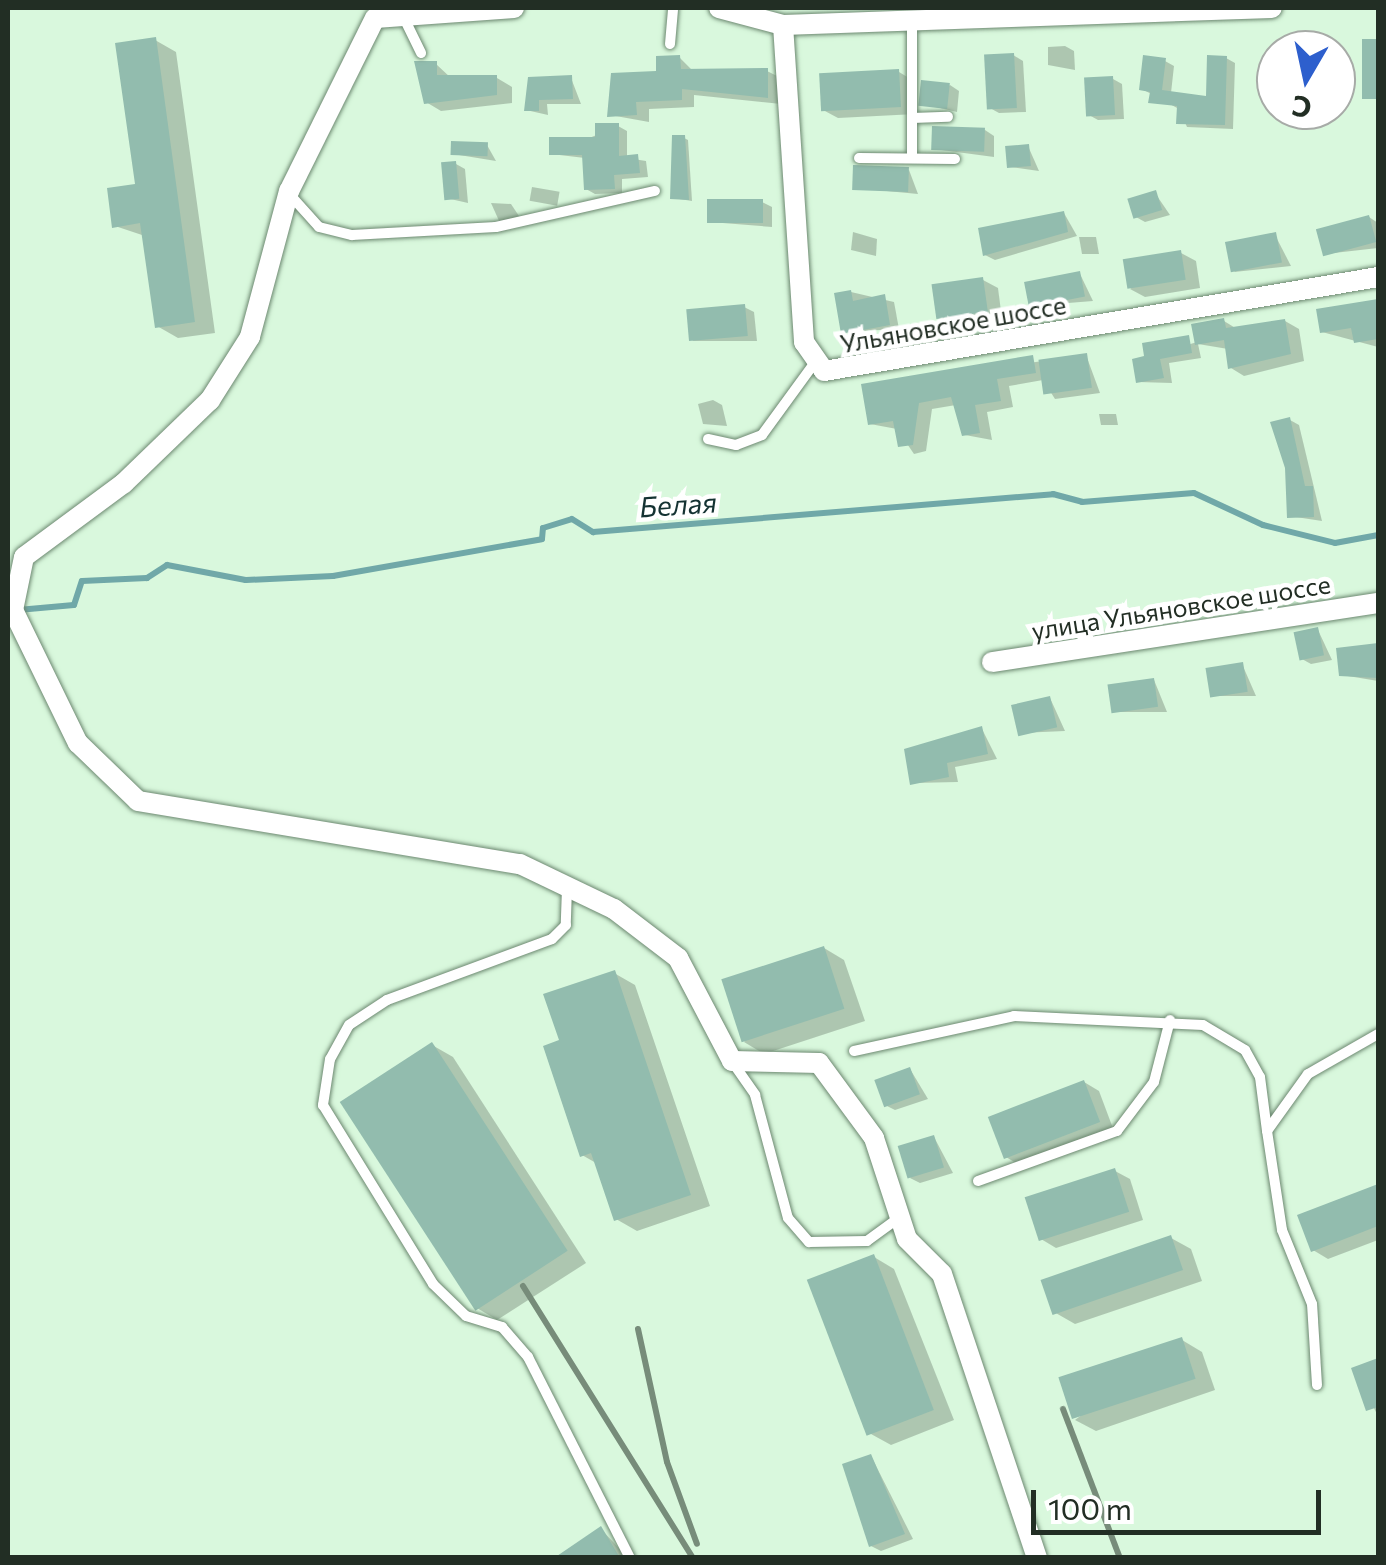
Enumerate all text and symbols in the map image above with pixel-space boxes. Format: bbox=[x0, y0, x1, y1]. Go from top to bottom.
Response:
north arrow bbox=[1256, 30, 1356, 130]
text: С bbox=[1290, 89, 1314, 126]
street label: Ульяновское шоссе bbox=[838, 289, 1068, 359]
water label: Белая bbox=[638, 485, 718, 523]
street label: улица Ульяновское шоссе bbox=[1029, 569, 1333, 645]
scale bar bbox=[1036, 1470, 1326, 1532]
text: 100 m bbox=[1048, 1489, 1132, 1526]

